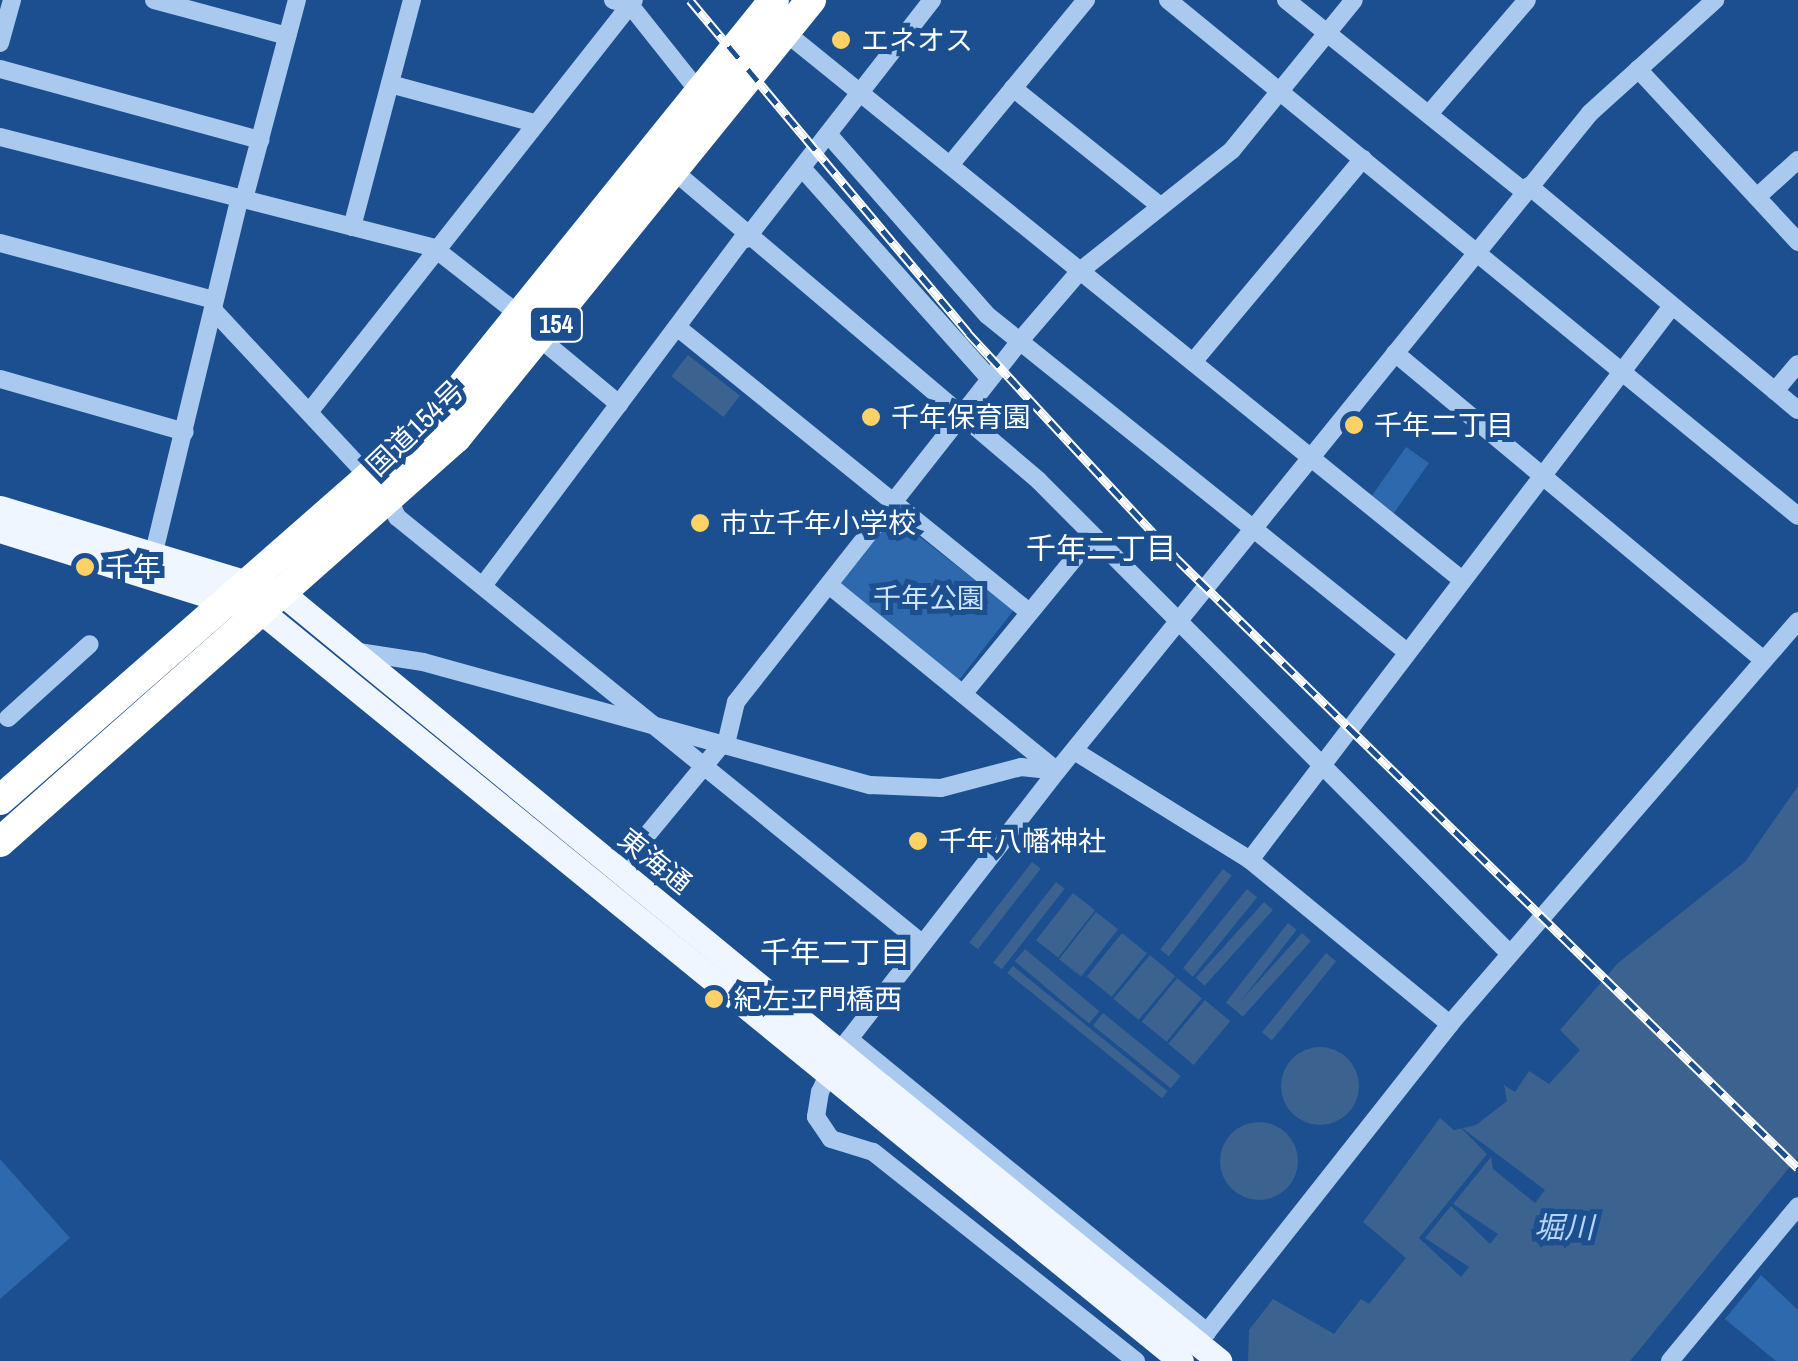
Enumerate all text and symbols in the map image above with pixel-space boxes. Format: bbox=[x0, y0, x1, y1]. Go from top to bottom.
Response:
place label: エネオス bbox=[861, 23, 973, 57]
marker: エネオス bbox=[830, 29, 852, 51]
road number: 154 bbox=[528, 304, 584, 344]
street label: 国道154号 bbox=[359, 373, 471, 483]
place label: 千年保育園 bbox=[891, 400, 1031, 434]
marker: 千年保育園 bbox=[860, 406, 882, 428]
place label: 千年二丁目 bbox=[1374, 408, 1514, 442]
marker: 千年二丁目 bbox=[1343, 414, 1365, 436]
place label: 市立千年小学校 bbox=[720, 506, 916, 540]
marker: 市立千年小学校 bbox=[689, 512, 711, 534]
district label: 千年二丁目 bbox=[1026, 530, 1176, 566]
place label: 千年 bbox=[105, 550, 161, 584]
marker: 千年 bbox=[74, 556, 96, 578]
park label: 千年公園 bbox=[873, 581, 985, 615]
street label: 東海通 bbox=[612, 822, 698, 900]
place label: 千年八幡神社 bbox=[938, 824, 1106, 858]
marker: 千年八幡神社 bbox=[907, 830, 929, 852]
district label: 千年二丁目 bbox=[760, 934, 910, 970]
place label: 紀左ヱ門橋西 bbox=[734, 982, 902, 1016]
marker: 紀左ヱ門橋西 bbox=[703, 988, 725, 1010]
water label: 堀川 bbox=[1534, 1209, 1594, 1245]

